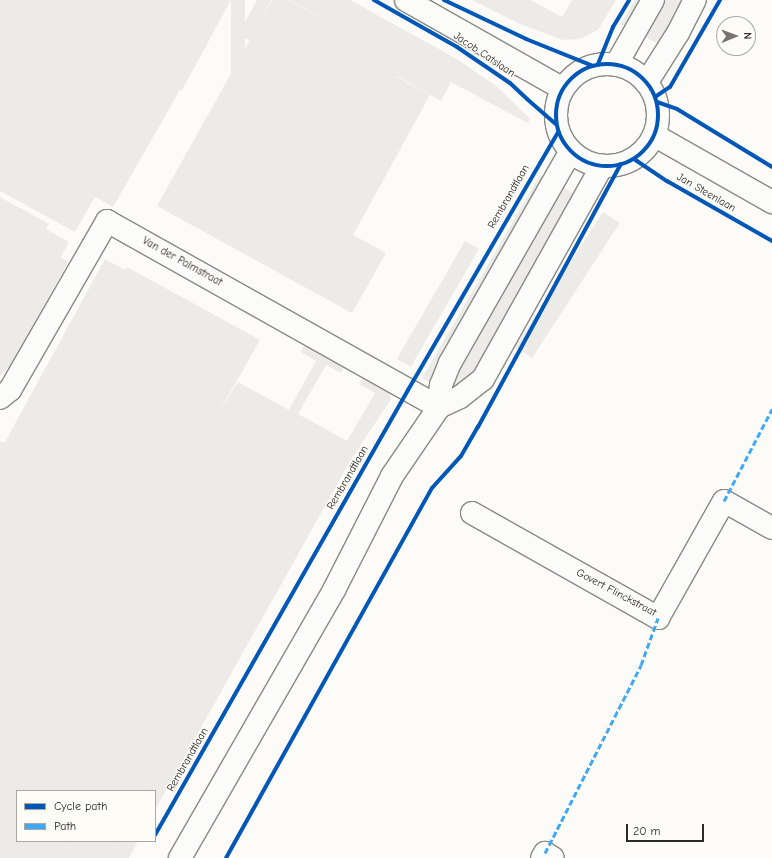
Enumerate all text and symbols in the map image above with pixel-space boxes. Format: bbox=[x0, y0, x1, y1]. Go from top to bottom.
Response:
north arrow bbox=[716, 16, 756, 56]
street label: Jacob Catslaan bbox=[451, 30, 517, 80]
text: N bbox=[741, 32, 754, 40]
street label: Rembrandtlaan bbox=[485, 163, 533, 231]
street label: Jan Steenlaan bbox=[674, 171, 738, 215]
street label: Van der Palmstraat bbox=[140, 235, 224, 289]
street label: Rembrandtlaan bbox=[324, 444, 372, 512]
street label: Govert Flinckstraat bbox=[574, 566, 658, 620]
street label: Rembrandtlaan bbox=[164, 726, 212, 794]
legend bbox=[16, 790, 156, 842]
text: Cycle path bbox=[54, 799, 107, 813]
scale bar bbox=[628, 816, 706, 842]
text: Path bbox=[54, 819, 76, 833]
text: 20 m bbox=[633, 824, 661, 838]

